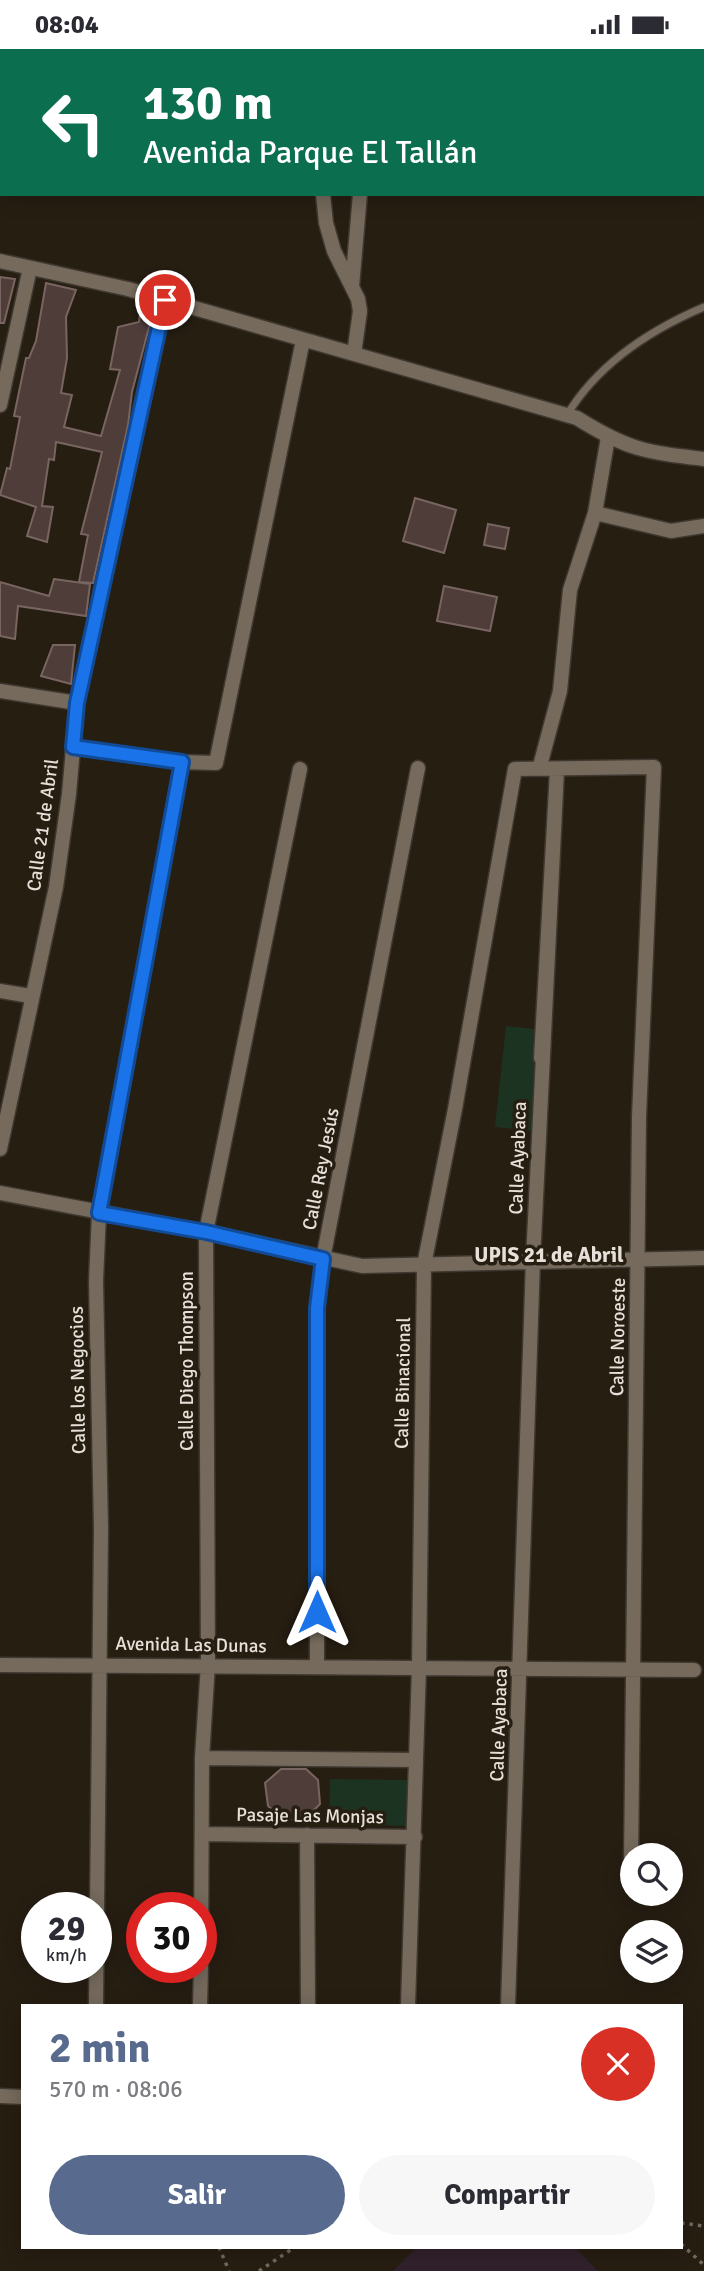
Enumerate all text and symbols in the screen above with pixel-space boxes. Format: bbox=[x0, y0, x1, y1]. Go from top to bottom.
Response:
text: 08:04 bbox=[35, 9, 99, 41]
text: 130 m bbox=[143, 73, 273, 133]
icon: left bbox=[28, 77, 119, 168]
text: Avenida Parque El Tallán bbox=[143, 133, 477, 172]
pin bbox=[135, 270, 195, 330]
icon: arrive bbox=[146, 281, 184, 319]
street label: Calle 21 de Abril bbox=[22, 757, 64, 893]
street label: Calle Ayabaca bbox=[504, 1101, 532, 1215]
street label: Calle Rey Jesús bbox=[297, 1106, 345, 1232]
district label: UPIS 21 de Abril bbox=[474, 1242, 624, 1268]
street label: Calle Diego Thompson bbox=[175, 1271, 199, 1451]
street label: Calle Noroeste bbox=[605, 1278, 631, 1396]
street label: Calle los Negocios bbox=[65, 1306, 91, 1454]
street label: Calle Binacional bbox=[390, 1317, 416, 1449]
position arrow bbox=[280, 1575, 354, 1649]
street label: Avenida Las Dunas bbox=[115, 1632, 267, 1658]
street label: Calle Ayabaca bbox=[485, 1668, 513, 1782]
street label: Pasaje Las Monjas bbox=[236, 1803, 384, 1829]
map controls bbox=[620, 1843, 683, 1983]
button: search bbox=[620, 1843, 683, 1906]
speed limit sign: 30 bbox=[126, 1892, 217, 1983]
text: 29 bbox=[48, 1907, 85, 1950]
button: layers bbox=[620, 1920, 683, 1983]
text: km/h bbox=[46, 1944, 87, 1966]
text: 2 min bbox=[49, 2023, 150, 2074]
button: close bbox=[581, 2027, 655, 2101]
text: 570 m · 08:06 bbox=[49, 2075, 183, 2104]
button: Salir bbox=[49, 2155, 345, 2235]
button: Compartir bbox=[359, 2155, 655, 2235]

